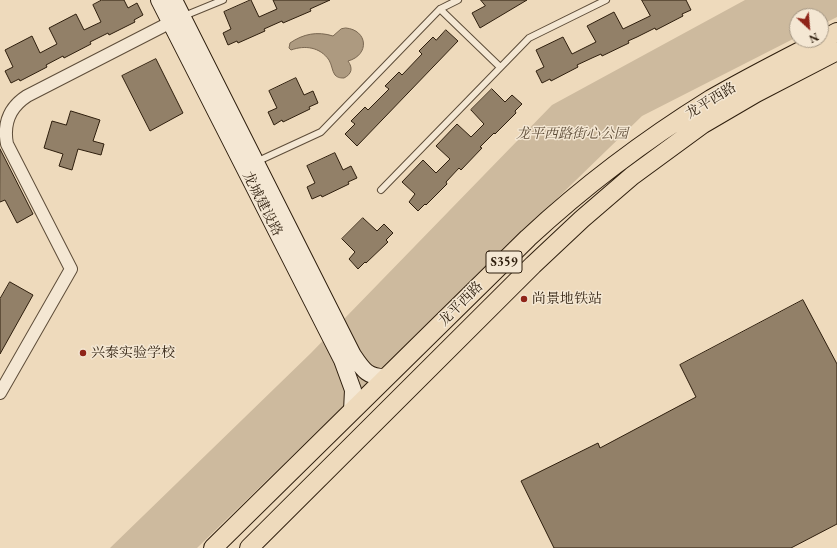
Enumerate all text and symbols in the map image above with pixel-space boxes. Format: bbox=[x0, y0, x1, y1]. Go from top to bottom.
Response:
north arrow bbox=[789, 8, 829, 48]
text: N bbox=[807, 30, 821, 46]
street label: 龙平西路 bbox=[683, 79, 739, 123]
park label: 龙平西路街心公园 bbox=[516, 126, 628, 142]
street label: 龙城建设路 bbox=[239, 169, 285, 239]
road number: S359 bbox=[486, 251, 522, 273]
street label: 龙平西路 bbox=[435, 278, 487, 330]
place label: 尚景地铁站 bbox=[532, 291, 602, 307]
marker: 尚景地铁站 bbox=[519, 294, 529, 304]
place label: 兴泰实验学校 bbox=[91, 345, 175, 361]
marker: 兴泰实验学校 bbox=[78, 348, 88, 358]

